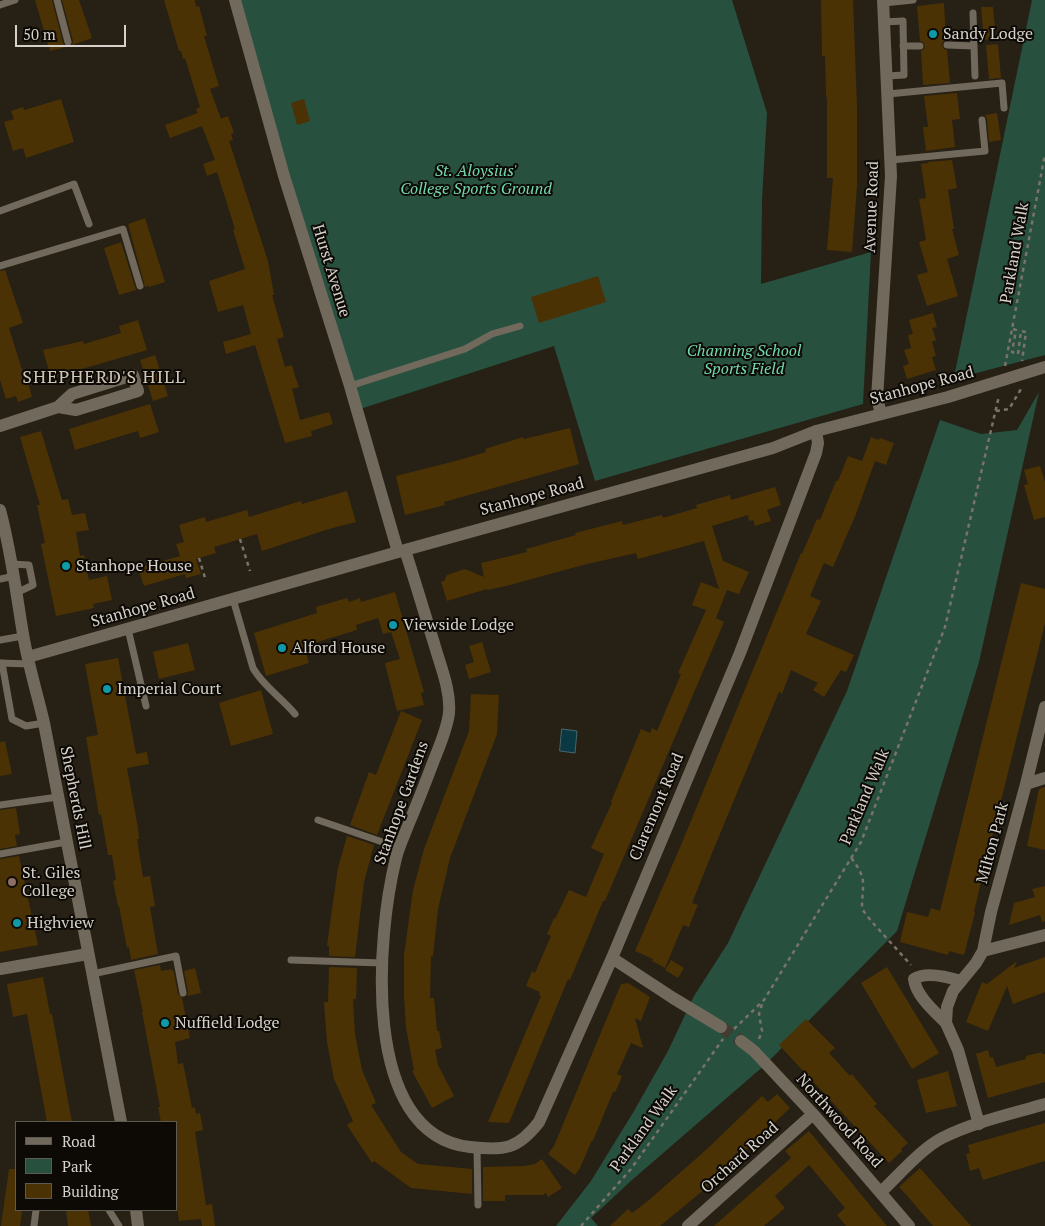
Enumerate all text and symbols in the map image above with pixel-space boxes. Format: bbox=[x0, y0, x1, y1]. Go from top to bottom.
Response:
scale bar bbox=[18, 15, 129, 47]
text: 50 m bbox=[23, 24, 56, 44]
place label: Sandy Lodge bbox=[943, 24, 1033, 44]
marker: Sandy Lodge bbox=[927, 28, 939, 40]
park label: St. Aloysius' College Sports Ground bbox=[400, 161, 552, 199]
street label: Avenue Road bbox=[861, 161, 883, 253]
street label: Parkland Walk bbox=[997, 201, 1033, 305]
street label: Hurst Avenue bbox=[308, 222, 354, 320]
park label: Channing School Sports Field bbox=[687, 341, 801, 379]
street label: Stanhope Road bbox=[868, 363, 976, 409]
district label: SHEPHERD'S HILL bbox=[20, 367, 188, 389]
street label: Stanhope Road bbox=[478, 474, 586, 520]
place label: Stanhope House bbox=[76, 556, 192, 576]
marker: Stanhope House bbox=[60, 560, 72, 572]
street label: Stanhope Road bbox=[89, 584, 197, 632]
place label: Viewside Lodge bbox=[403, 615, 514, 635]
marker: Viewside Lodge bbox=[387, 619, 399, 631]
place label: Alford House bbox=[292, 638, 385, 658]
marker: Alford House bbox=[276, 642, 288, 654]
place label: Imperial Court bbox=[117, 679, 221, 699]
marker: Imperial Court bbox=[101, 683, 113, 695]
street label: Stanhope Gardens bbox=[371, 739, 433, 867]
street label: Shepherds Hill bbox=[56, 745, 94, 851]
street label: Parkland Walk bbox=[836, 746, 894, 848]
street label: Claremont Road bbox=[626, 750, 688, 864]
street label: Milton Park bbox=[973, 800, 1013, 886]
place label: St. Giles College bbox=[22, 863, 80, 901]
marker: St. Giles College bbox=[6, 876, 18, 888]
place label: Highview bbox=[27, 913, 94, 933]
marker: Highview bbox=[11, 917, 23, 929]
place label: Nuffield Lodge bbox=[175, 1013, 280, 1033]
marker: Nuffield Lodge bbox=[159, 1017, 171, 1029]
street label: Northwood Road bbox=[792, 1070, 886, 1172]
street label: Parkland Walk bbox=[606, 1082, 682, 1176]
street label: Orchard Road bbox=[697, 1118, 783, 1198]
legend bbox=[15, 1121, 178, 1211]
text: Road bbox=[62, 1131, 95, 1151]
text: Park bbox=[62, 1156, 92, 1176]
text: Building bbox=[62, 1181, 119, 1201]

